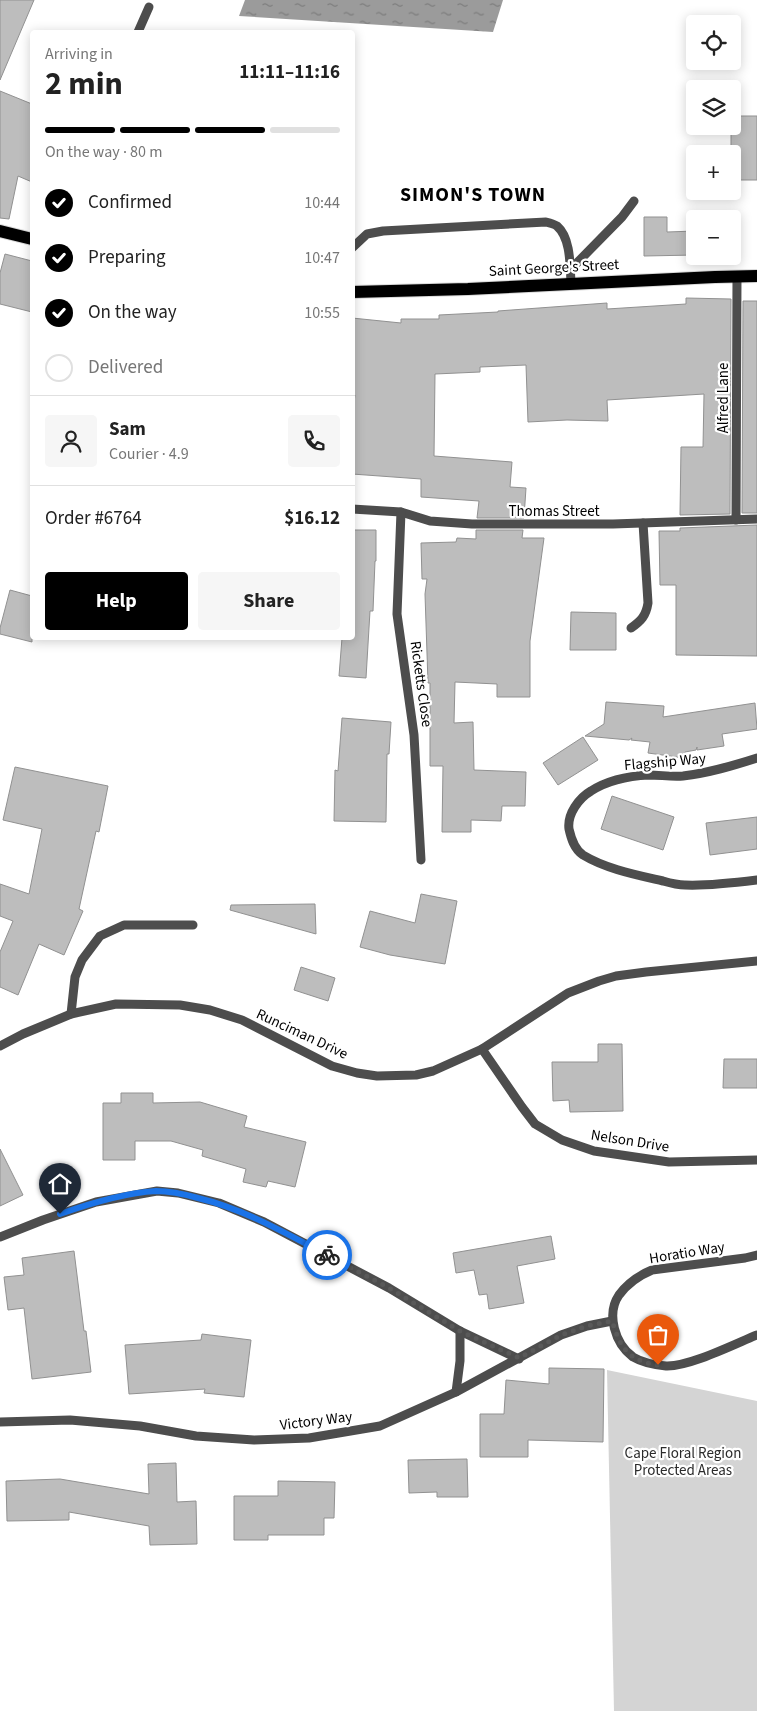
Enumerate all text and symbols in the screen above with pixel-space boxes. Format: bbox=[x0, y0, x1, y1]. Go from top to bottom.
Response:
map controls bbox=[686, 15, 741, 265]
button: locate bbox=[686, 15, 741, 70]
text: Arriving in bbox=[45, 43, 113, 65]
text: 11:11–11:16 bbox=[239, 59, 340, 86]
text: 2 min bbox=[45, 61, 123, 107]
button: layers bbox=[686, 80, 741, 135]
text: On the way · 80 m bbox=[45, 141, 162, 163]
button: + bbox=[686, 145, 741, 200]
district label: SIMON'S TOWN bbox=[400, 181, 546, 209]
icon: check bbox=[45, 189, 73, 217]
text: Confirmed bbox=[88, 189, 172, 216]
text: 10:44 bbox=[304, 192, 340, 214]
button: − bbox=[686, 210, 741, 265]
icon: check bbox=[45, 244, 73, 272]
text: Preparing bbox=[88, 244, 166, 271]
text: 10:47 bbox=[304, 247, 340, 269]
street label: Saint George's Street bbox=[488, 254, 620, 282]
icon: check bbox=[45, 299, 73, 327]
text: On the way bbox=[88, 299, 177, 326]
text: 10:55 bbox=[304, 302, 340, 324]
text: Delivered bbox=[88, 354, 163, 381]
street label: Alfred Lane bbox=[713, 363, 734, 433]
button: person bbox=[45, 415, 97, 467]
button: phone bbox=[288, 415, 340, 467]
text: Sam bbox=[109, 416, 146, 443]
text: Courier · 4.9 bbox=[109, 443, 189, 465]
street label: Thomas Street bbox=[508, 501, 600, 522]
text: Order #6764 bbox=[45, 505, 142, 532]
text: $16.12 bbox=[284, 505, 340, 532]
button: Help bbox=[45, 572, 188, 630]
button: Share bbox=[198, 572, 340, 630]
street label: Ricketts Close bbox=[405, 640, 437, 728]
street label: Flagship Way bbox=[623, 748, 707, 776]
street label: Runciman Drive bbox=[253, 1004, 351, 1064]
street label: Nelson Drive bbox=[589, 1124, 671, 1158]
pin bbox=[39, 1163, 81, 1214]
icon: home bbox=[46, 1170, 74, 1198]
courier bbox=[302, 1230, 352, 1280]
street label: Horatio Way bbox=[648, 1237, 726, 1269]
icon: bike bbox=[313, 1241, 341, 1269]
pin bbox=[637, 1314, 679, 1365]
icon: bag bbox=[644, 1321, 672, 1349]
street label: Victory Way bbox=[279, 1406, 353, 1436]
park label: Cape Floral Region Protected Areas bbox=[625, 1443, 741, 1481]

